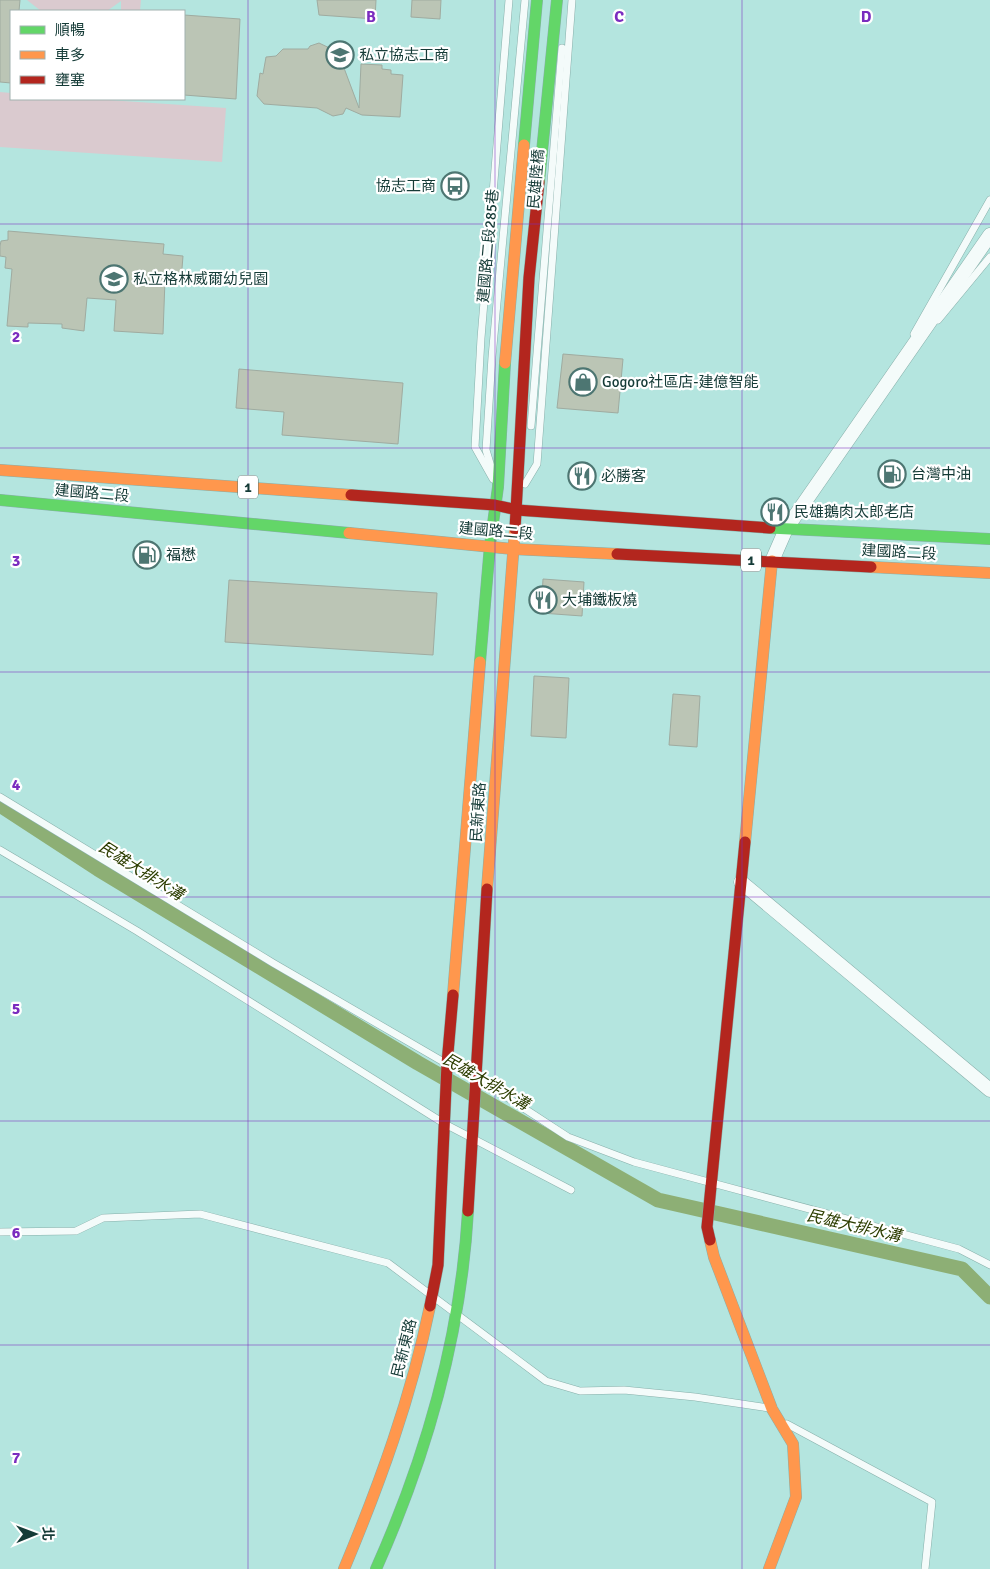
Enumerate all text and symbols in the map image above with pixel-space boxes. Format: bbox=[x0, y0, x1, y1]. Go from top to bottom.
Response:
text: B bbox=[366, 7, 376, 27]
text: C bbox=[614, 7, 624, 27]
text: D bbox=[861, 7, 872, 27]
legend bbox=[10, 10, 185, 100]
text: 順暢 bbox=[55, 21, 85, 39]
school or university icon: 私立協志工商 bbox=[325, 40, 355, 70]
text: 車多 bbox=[55, 46, 85, 64]
place label: 私立協志工商 bbox=[359, 46, 449, 64]
text: 壅塞 bbox=[55, 71, 85, 89]
street label: 民雄陸橋 bbox=[524, 148, 548, 210]
bus stop icon: 協志工商 bbox=[440, 171, 470, 201]
place label: 協志工商 bbox=[376, 177, 436, 195]
street label: 建國路二段285巷 bbox=[474, 188, 502, 304]
school or university icon: 私立格林威爾幼兒園 bbox=[99, 264, 129, 294]
place label: 私立格林威爾幼兒園 bbox=[133, 270, 268, 288]
text: 2 bbox=[12, 327, 20, 347]
shop icon: Gogoro社區店-建億智能 bbox=[568, 367, 598, 397]
place label: Gogoro社區店-建億智能 bbox=[602, 373, 758, 391]
fuel station icon: 台灣中油 bbox=[877, 459, 907, 489]
restaurant icon: 必勝客 bbox=[567, 461, 597, 491]
place label: 台灣中油 bbox=[911, 465, 971, 483]
place label: 必勝客 bbox=[601, 467, 646, 485]
road number: 1 bbox=[238, 476, 258, 498]
street label: 建國路二段 bbox=[54, 481, 130, 505]
restaurant icon: 民雄鵝肉太郎老店 bbox=[760, 497, 790, 527]
place label: 民雄鵝肉太郎老店 bbox=[794, 503, 914, 521]
street label: 建國路二段 bbox=[458, 519, 534, 543]
fuel station icon: 福懋 bbox=[132, 540, 162, 570]
street label: 建國路二段 bbox=[861, 541, 937, 563]
place label: 福懋 bbox=[166, 546, 196, 564]
road number: 1 bbox=[741, 548, 761, 572]
text: 3 bbox=[12, 551, 20, 571]
restaurant icon: 大埔鐵板燒 bbox=[528, 585, 558, 615]
place label: 大埔鐵板燒 bbox=[562, 591, 637, 609]
text: 4 bbox=[12, 775, 21, 795]
street label: 民新東路 bbox=[467, 781, 489, 843]
water label: 民雄大排水溝 bbox=[95, 837, 189, 906]
text: 5 bbox=[12, 999, 20, 1019]
water label: 民雄大排水溝 bbox=[439, 1049, 534, 1116]
water label: 民雄大排水溝 bbox=[805, 1205, 905, 1247]
text: 6 bbox=[12, 1223, 21, 1243]
street label: 民新東路 bbox=[388, 1317, 420, 1379]
text: 7 bbox=[12, 1448, 21, 1468]
north arrow bbox=[10, 1509, 60, 1559]
text: 北 bbox=[39, 1527, 56, 1541]

